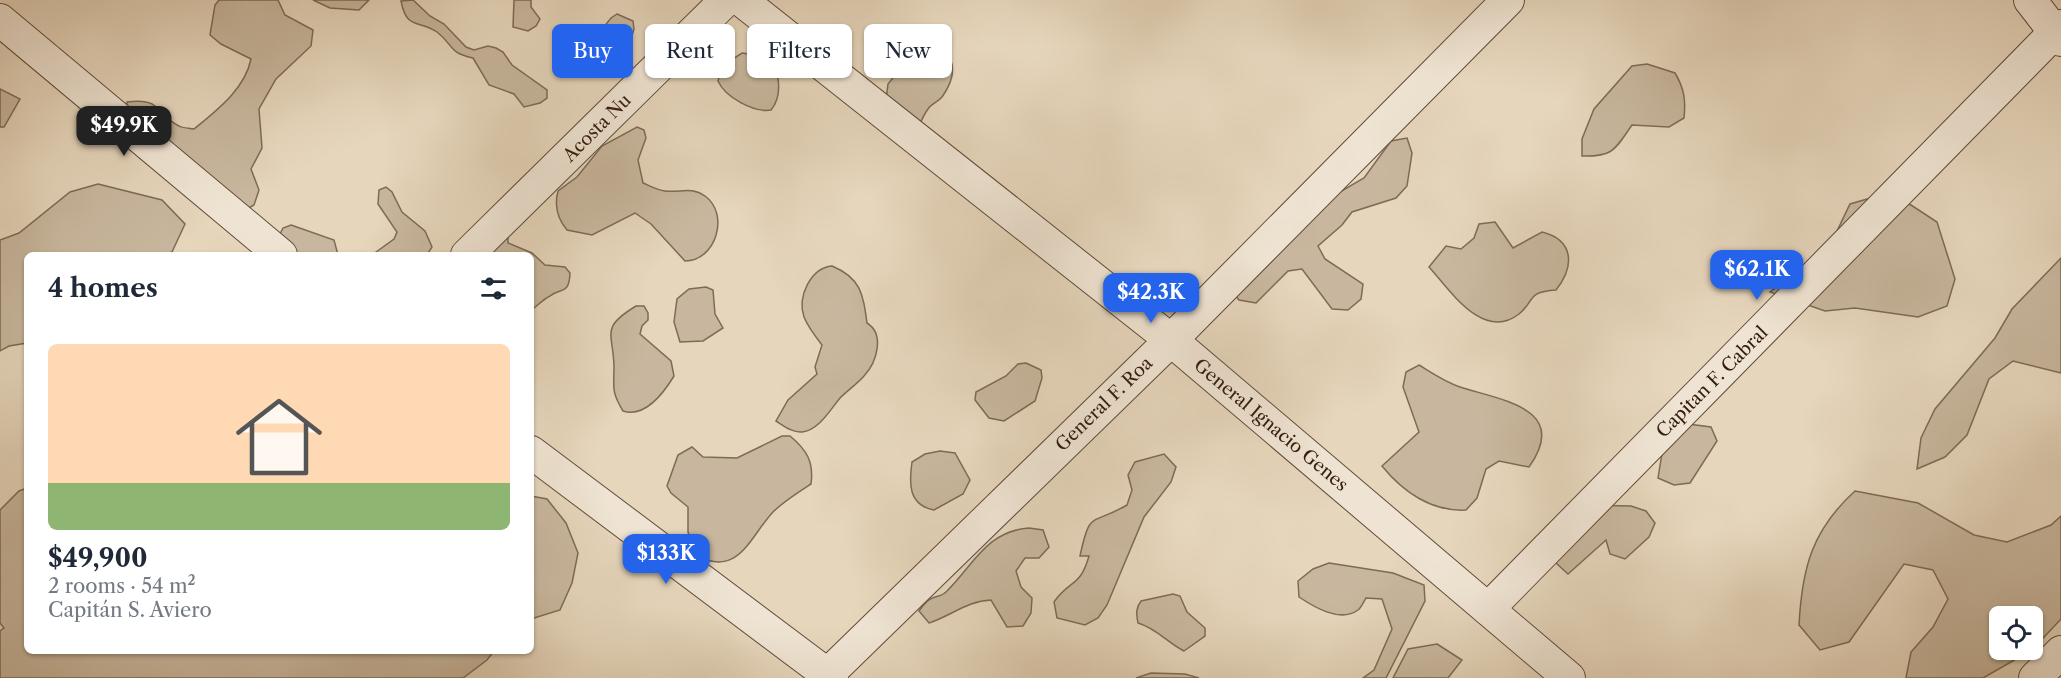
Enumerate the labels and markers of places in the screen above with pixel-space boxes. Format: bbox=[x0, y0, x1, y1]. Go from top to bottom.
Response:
pin: $49.9K bbox=[75, 106, 173, 157]
pin: $62.1K bbox=[1708, 250, 1806, 301]
pin: $42.3K bbox=[1102, 273, 1200, 324]
pin: $133K bbox=[624, 534, 708, 585]

